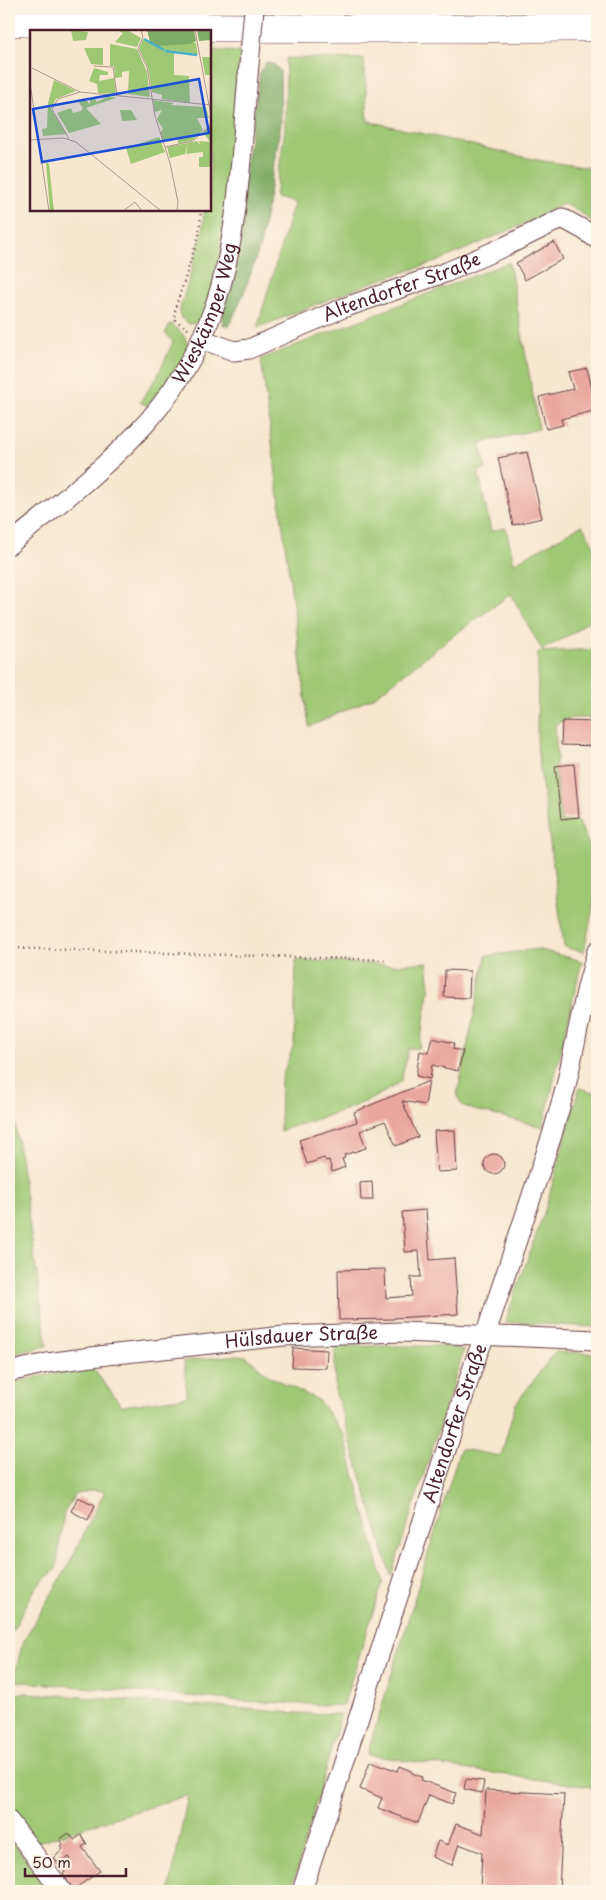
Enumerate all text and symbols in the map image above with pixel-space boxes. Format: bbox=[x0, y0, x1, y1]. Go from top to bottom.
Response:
inset map bbox=[30, 30, 211, 211]
street label: Wieskämper Weg bbox=[164, 240, 242, 389]
street label: Altendorfer Straße bbox=[318, 244, 484, 327]
street label: Hülsdauer Straße bbox=[224, 1318, 378, 1354]
street label: Altendorfer Straße bbox=[415, 1339, 492, 1506]
scale bar bbox=[25, 1845, 126, 1877]
text: 50 m bbox=[32, 1850, 71, 1873]

